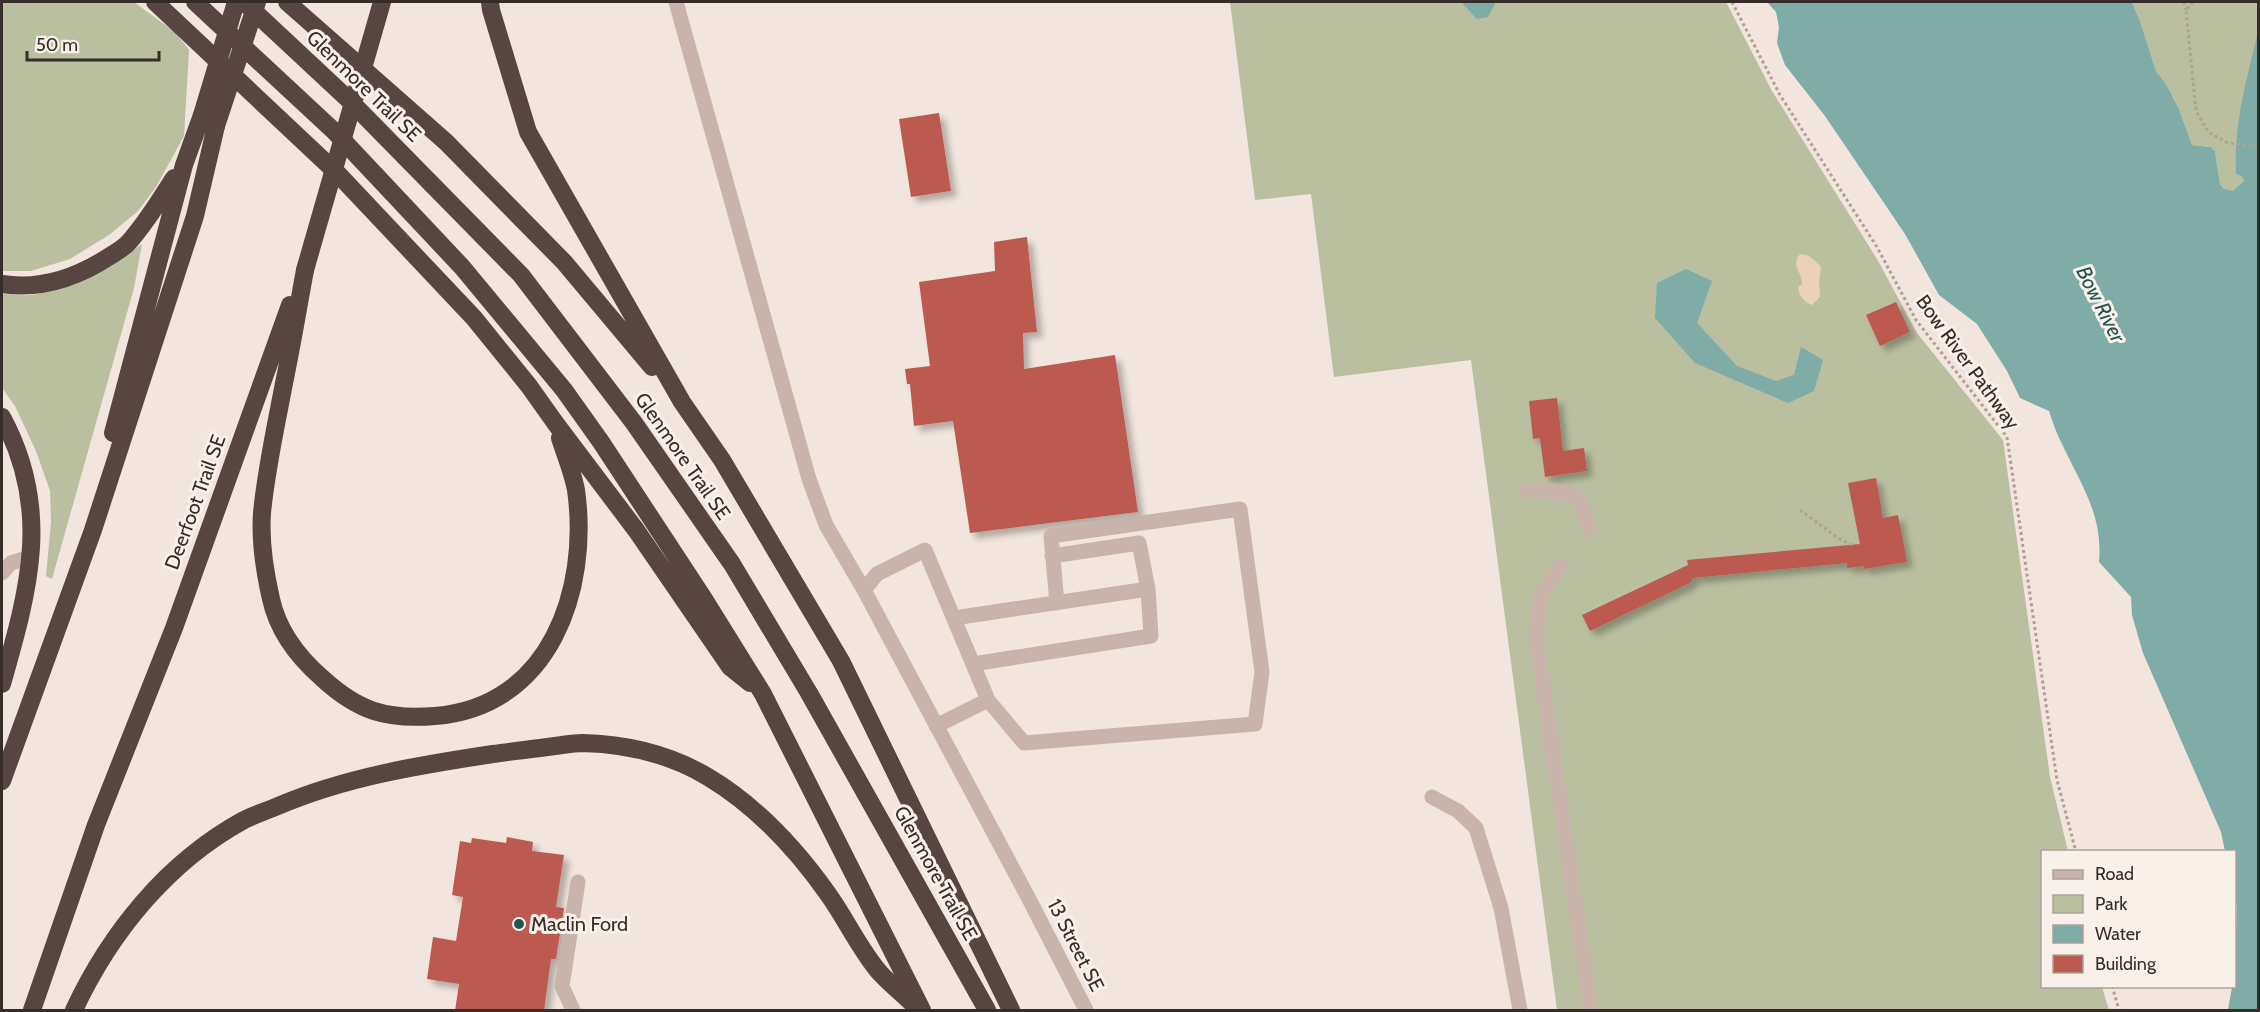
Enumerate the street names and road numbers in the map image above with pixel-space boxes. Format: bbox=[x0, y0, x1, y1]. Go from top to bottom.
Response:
street label: Glenmore Trail SE bbox=[302, 25, 426, 147]
street label: Bow River Pathway bbox=[1911, 290, 2025, 434]
street label: Glenmore Trail SE bbox=[630, 388, 736, 524]
street label: Deerfoot Trail SE bbox=[160, 431, 230, 573]
street label: Glenmore Trail SE bbox=[889, 802, 983, 944]
street label: 13 Street SE bbox=[1042, 895, 1110, 995]

